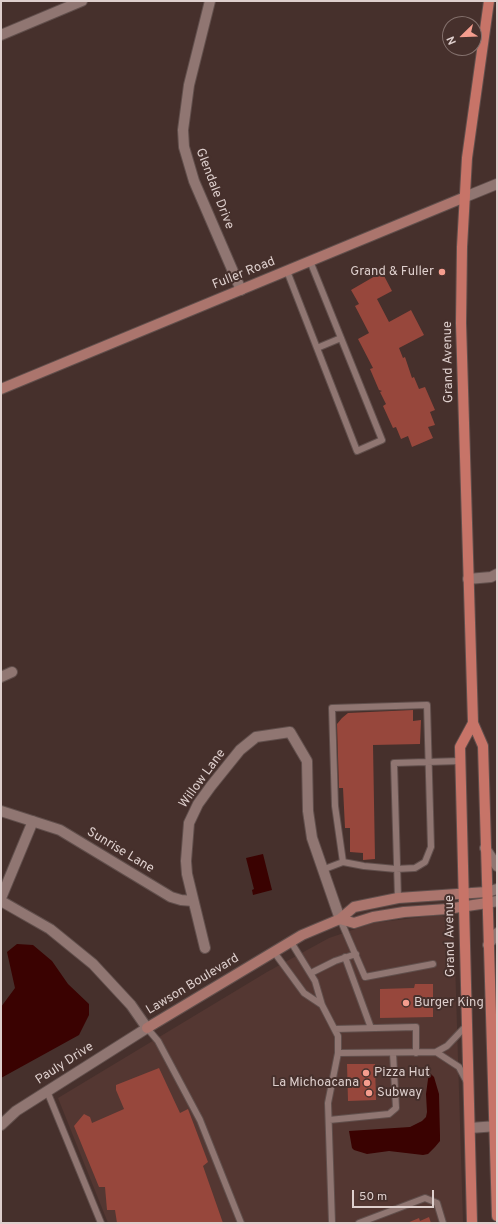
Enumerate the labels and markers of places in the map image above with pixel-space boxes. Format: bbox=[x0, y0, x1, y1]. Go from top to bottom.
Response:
place label: Grand & Fuller bbox=[350, 264, 434, 280]
marker: Grand & Fuller bbox=[437, 267, 447, 277]
place label: Burger King bbox=[414, 995, 484, 1011]
marker: Burger King bbox=[401, 998, 411, 1008]
place label: Pizza Hut bbox=[374, 1065, 430, 1081]
marker: Pizza Hut bbox=[361, 1068, 371, 1078]
place label: La Michoacana bbox=[272, 1075, 359, 1091]
marker: La Michoacana bbox=[362, 1078, 372, 1088]
place label: Subway bbox=[377, 1085, 422, 1101]
marker: Subway bbox=[364, 1088, 374, 1098]

